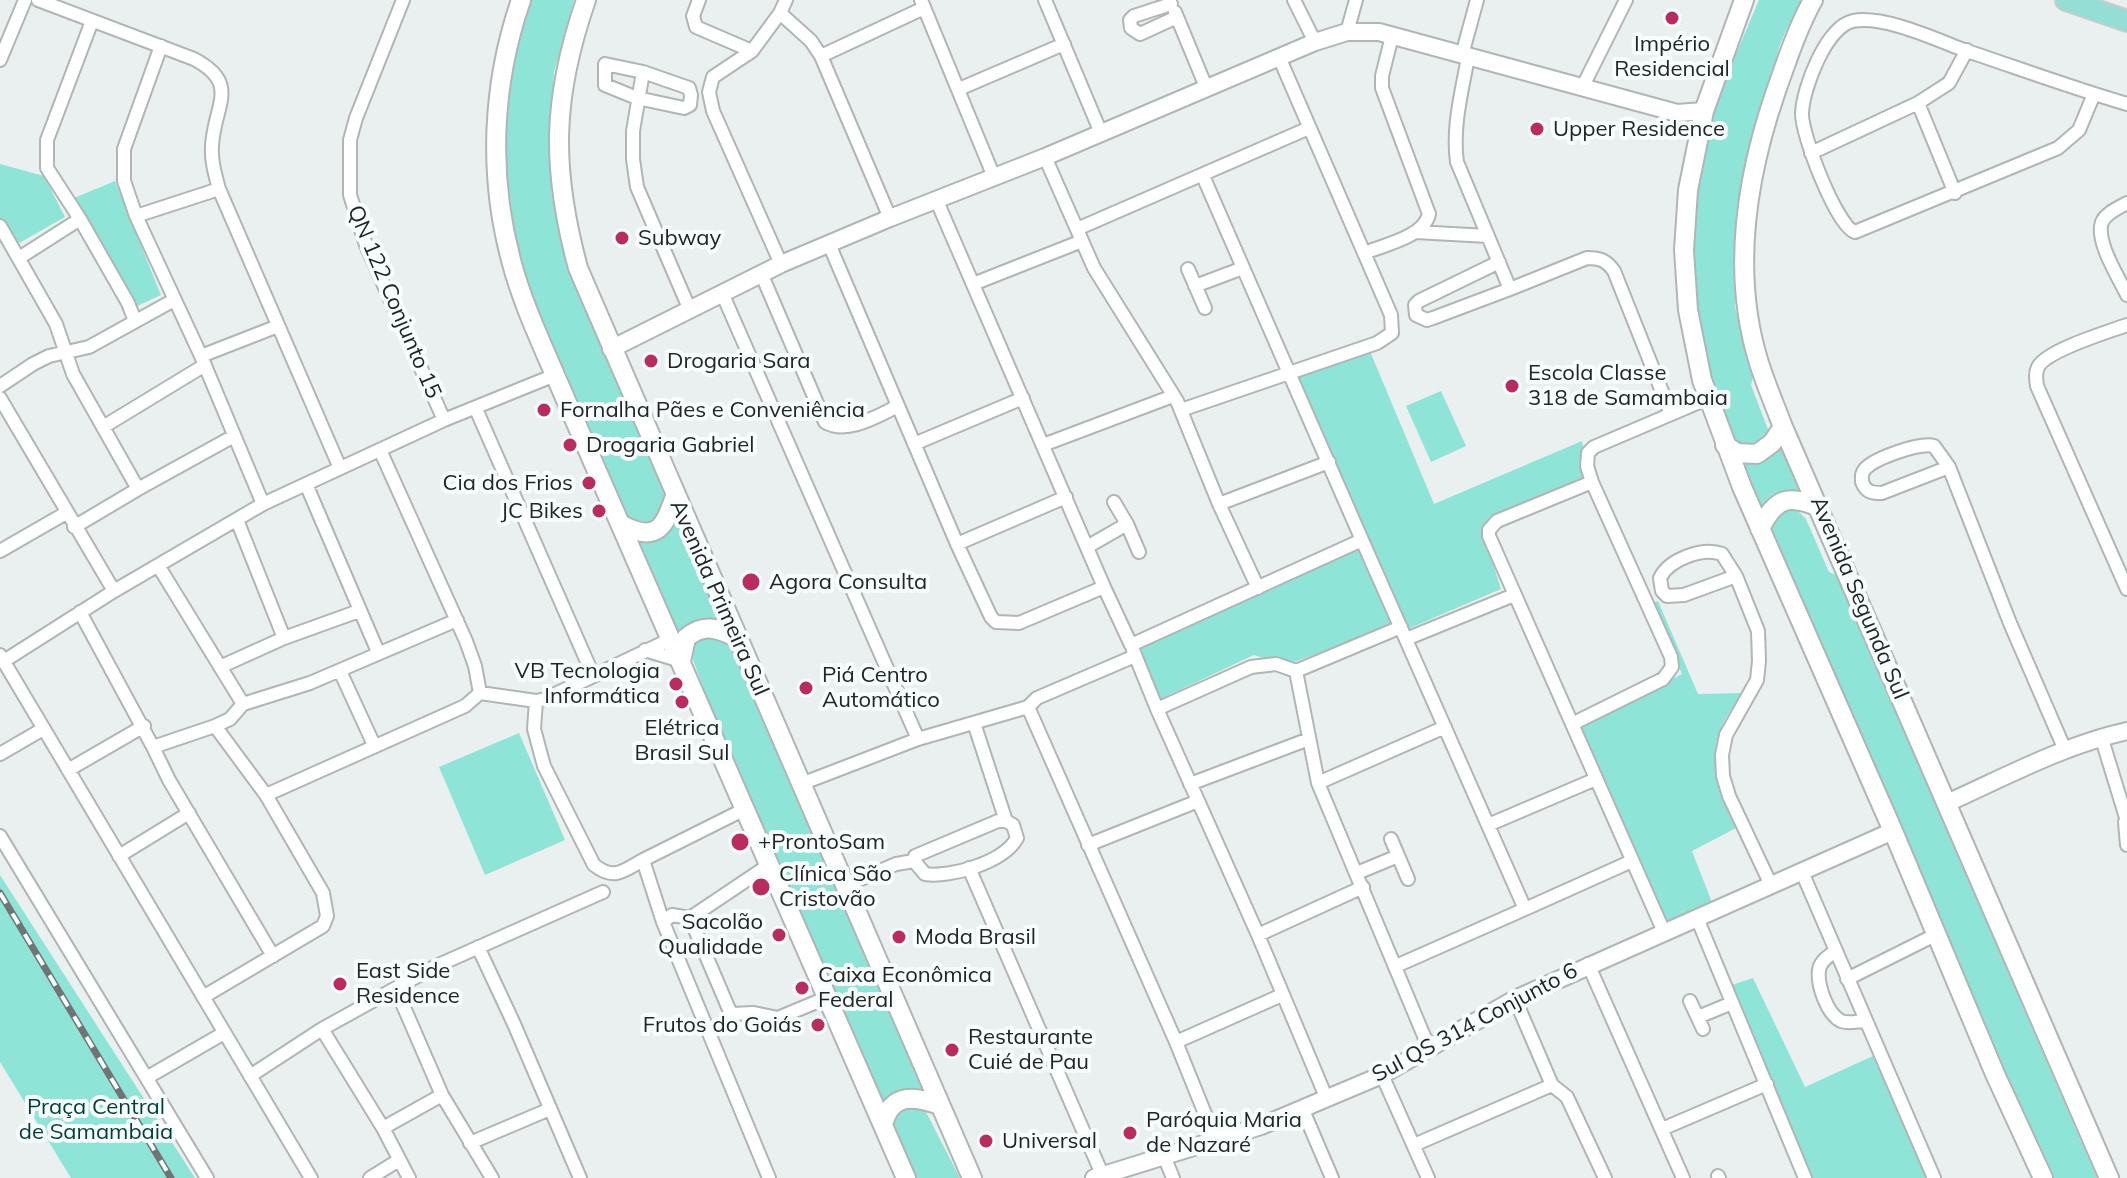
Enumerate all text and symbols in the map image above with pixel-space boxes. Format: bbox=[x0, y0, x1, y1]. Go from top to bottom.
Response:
marker: Império Residencial bbox=[1663, 9, 1681, 27]
place label: Império Residencial bbox=[1614, 31, 1730, 82]
place label: Upper Residence bbox=[1553, 116, 1725, 142]
marker: Upper Residence bbox=[1528, 120, 1546, 138]
street label: QN 122 Conjunto 15 bbox=[341, 201, 447, 403]
place label: Subway bbox=[638, 225, 721, 251]
marker: Subway bbox=[613, 229, 631, 247]
place label: Drogaria Sara bbox=[667, 348, 810, 374]
marker: Drogaria Sara bbox=[642, 352, 660, 370]
place label: Escola Classe 318 de Samambaia bbox=[1528, 360, 1728, 412]
marker: Escola Classe 318 de Samambaia bbox=[1503, 377, 1521, 395]
place label: Fornalha Pães e Conveniência bbox=[560, 397, 865, 423]
marker: Fornalha Pães e Conveniência bbox=[535, 401, 553, 419]
place label: Drogaria Gabriel bbox=[586, 432, 754, 458]
marker: Drogaria Gabriel bbox=[561, 436, 579, 454]
place label: Cia dos Frios bbox=[443, 470, 573, 496]
marker: Cia dos Frios bbox=[580, 474, 598, 492]
street label: Avenida Segunda Sul bbox=[1804, 493, 1914, 703]
street label: Avenida Primeira Sul bbox=[664, 496, 774, 700]
place label: JC Bikes bbox=[501, 498, 583, 524]
marker: JC Bikes bbox=[590, 502, 608, 520]
place label: Agora Consulta bbox=[769, 569, 927, 595]
marker: Agora Consulta bbox=[740, 571, 762, 593]
place label: VB Tecnologia Informática bbox=[515, 658, 660, 710]
place label: Piá Centro Automático bbox=[822, 662, 940, 714]
marker: VB Tecnologia Informática bbox=[667, 675, 685, 693]
marker: Piá Centro Automático bbox=[797, 679, 815, 697]
marker: Elétrica Brasil Sul bbox=[673, 693, 691, 711]
place label: Elétrica Brasil Sul bbox=[635, 715, 729, 766]
place label: +ProntoSam bbox=[758, 829, 885, 855]
marker: +ProntoSam bbox=[729, 831, 751, 853]
place label: Clínica São Cristovão bbox=[779, 861, 892, 912]
marker: Clínica São Cristovão bbox=[750, 876, 772, 898]
place label: Sacolão Qualidade bbox=[658, 909, 763, 960]
place label: Moda Brasil bbox=[915, 924, 1036, 950]
marker: Sacolão Qualidade bbox=[770, 926, 788, 944]
marker: Moda Brasil bbox=[890, 928, 908, 946]
place label: East Side Residence bbox=[356, 958, 460, 1010]
street label: Sul QS 314 Conjunto 6 bbox=[1368, 958, 1582, 1088]
place label: Caixa Econômica Federal bbox=[818, 962, 992, 1014]
marker: East Side Residence bbox=[331, 975, 349, 993]
marker: Caixa Econômica Federal bbox=[793, 979, 811, 997]
place label: Frutos do Goiás bbox=[643, 1012, 802, 1038]
marker: Frutos do Goiás bbox=[809, 1016, 827, 1034]
place label: Restaurante Cuié de Pau bbox=[968, 1024, 1093, 1076]
marker: Restaurante Cuié de Pau bbox=[943, 1041, 961, 1059]
park label: Praça Central de Samambaia bbox=[19, 1094, 173, 1146]
place label: Paróquia Maria de Nazaré bbox=[1146, 1107, 1302, 1158]
marker: Paróquia Maria de Nazaré bbox=[1121, 1124, 1139, 1142]
place label: Universal bbox=[1002, 1128, 1097, 1154]
marker: Universal bbox=[977, 1132, 995, 1150]

